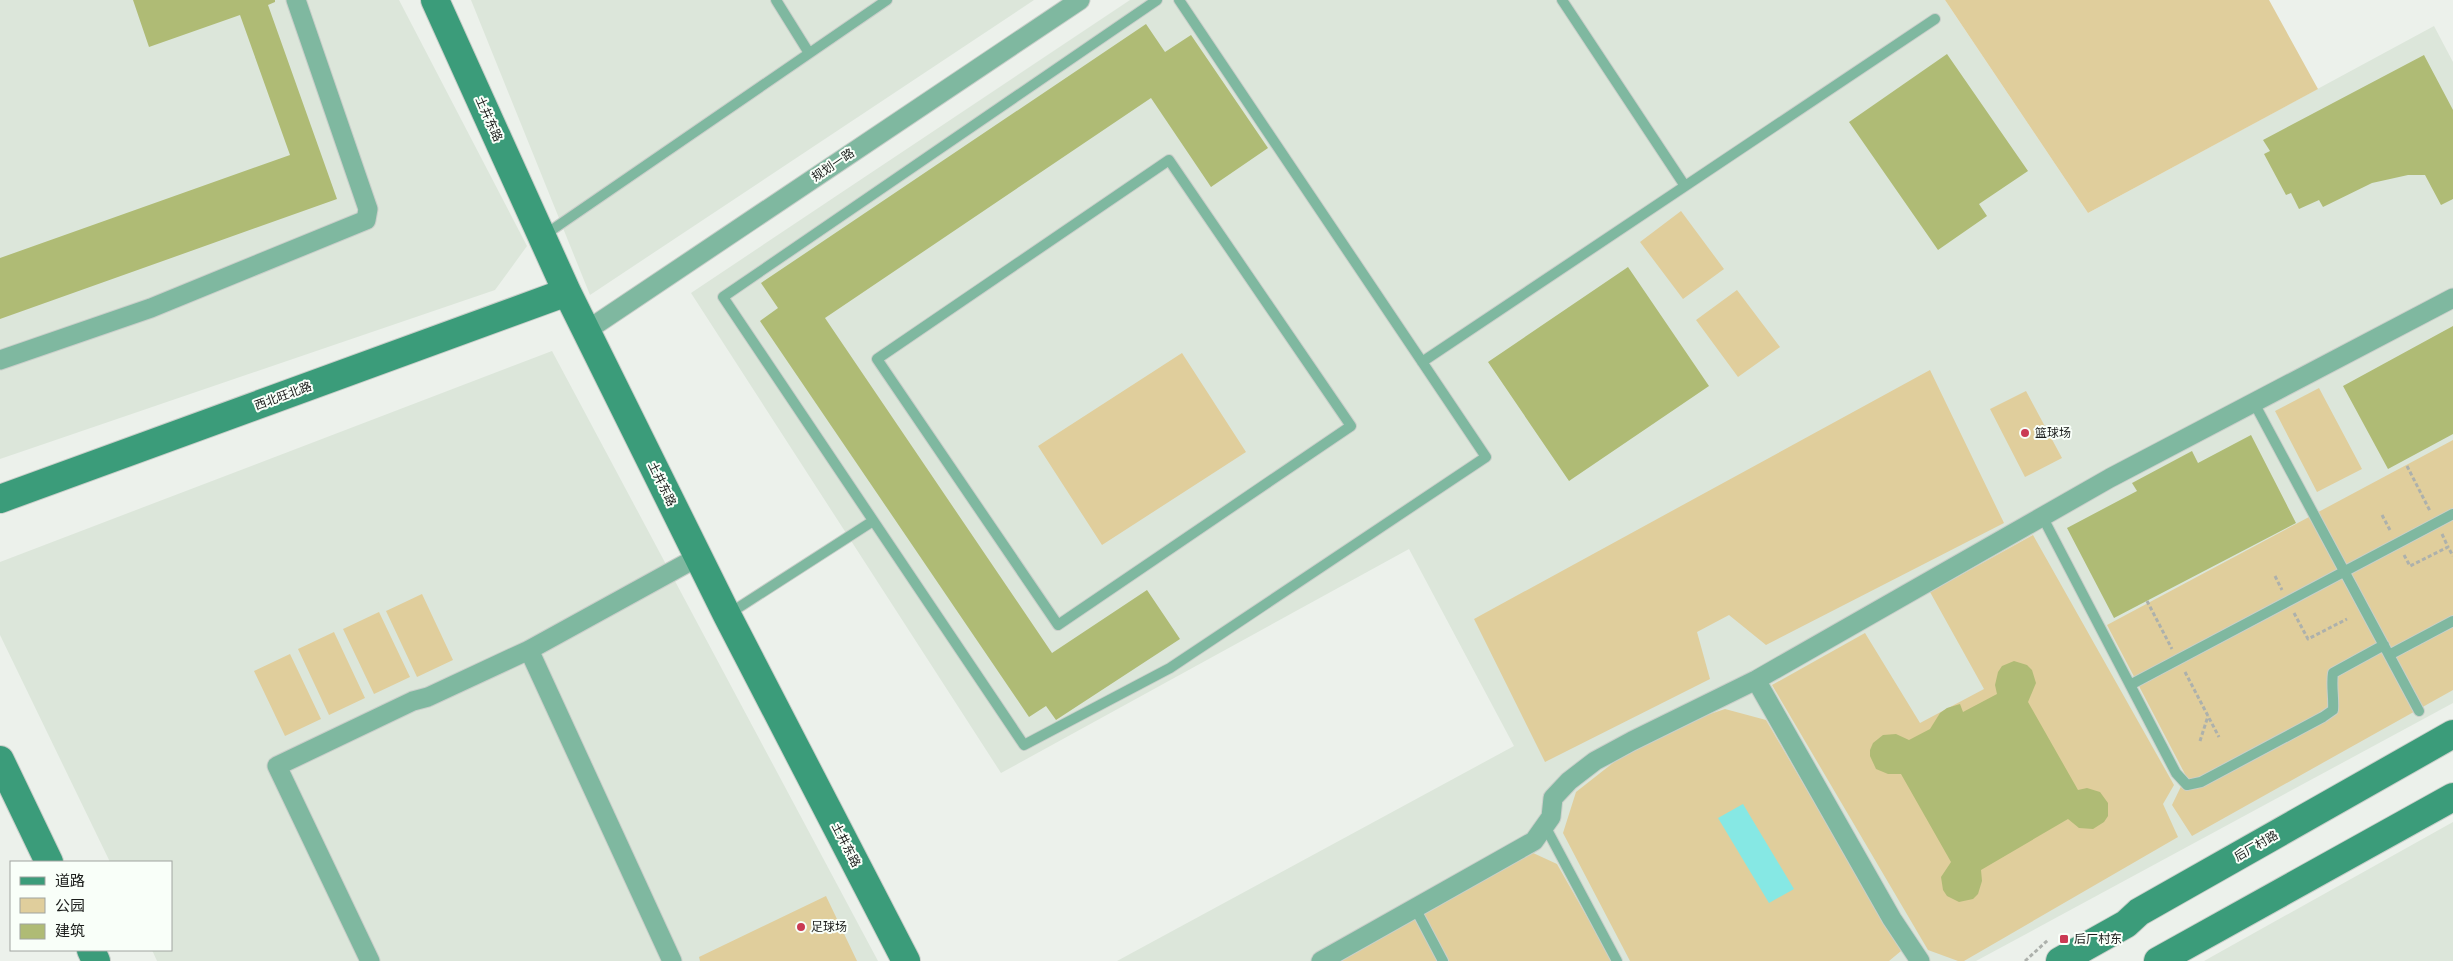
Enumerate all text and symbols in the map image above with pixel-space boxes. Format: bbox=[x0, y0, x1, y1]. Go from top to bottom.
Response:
street label: 土井东路 bbox=[473, 94, 505, 144]
street label: 规划一路 bbox=[809, 146, 857, 184]
street label: 西北旺北路 bbox=[252, 379, 314, 413]
place label: 篮球场 bbox=[2035, 426, 2071, 440]
marker: 篮球场 bbox=[2019, 427, 2031, 439]
street label: 土井东路 bbox=[645, 459, 679, 509]
street label: 土井东路 bbox=[829, 820, 863, 870]
street label: 后厂村路 bbox=[2232, 828, 2280, 864]
legend bbox=[10, 861, 172, 951]
text: 道路 bbox=[55, 872, 85, 890]
text: 公园 bbox=[55, 897, 85, 915]
place label: 足球场 bbox=[811, 920, 847, 934]
marker: 足球场 bbox=[795, 921, 807, 933]
text: 建筑 bbox=[55, 922, 85, 940]
place label: 后厂村东 bbox=[2074, 932, 2122, 946]
marker: 后厂村东 bbox=[2058, 933, 2070, 945]

